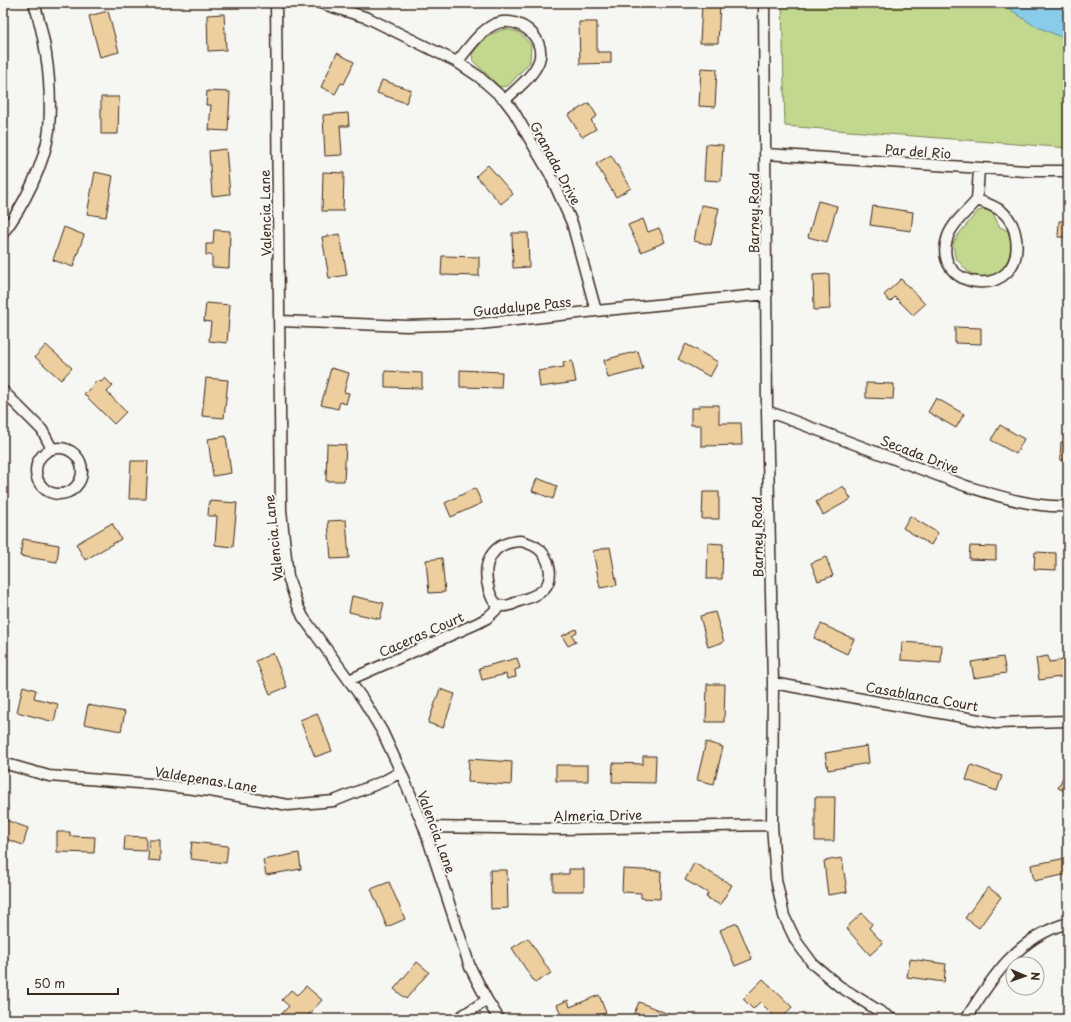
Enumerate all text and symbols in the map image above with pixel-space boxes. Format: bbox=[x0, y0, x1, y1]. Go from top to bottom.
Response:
street label: Granada Drive bbox=[526, 118, 586, 208]
street label: Par del Rio bbox=[884, 139, 952, 163]
street label: Valencia Lane bbox=[255, 169, 275, 257]
street label: Barney Road bbox=[744, 172, 763, 254]
street label: Guadalupe Pass bbox=[472, 291, 572, 321]
street label: Secada Drive bbox=[878, 430, 962, 478]
street label: Valencia Lane bbox=[259, 494, 287, 582]
street label: Barney Road bbox=[747, 496, 767, 578]
street label: Caceras Court bbox=[376, 607, 466, 661]
street label: Casablanca Court bbox=[864, 677, 980, 715]
street label: Valdepenas Lane bbox=[153, 762, 259, 797]
street label: Valencia Lane bbox=[413, 788, 461, 876]
street label: Almeria Drive bbox=[554, 805, 642, 825]
north arrow bbox=[1005, 956, 1045, 996]
scale bar bbox=[28, 970, 118, 996]
text: N bbox=[1027, 972, 1044, 981]
text: 50 m bbox=[34, 974, 65, 992]

